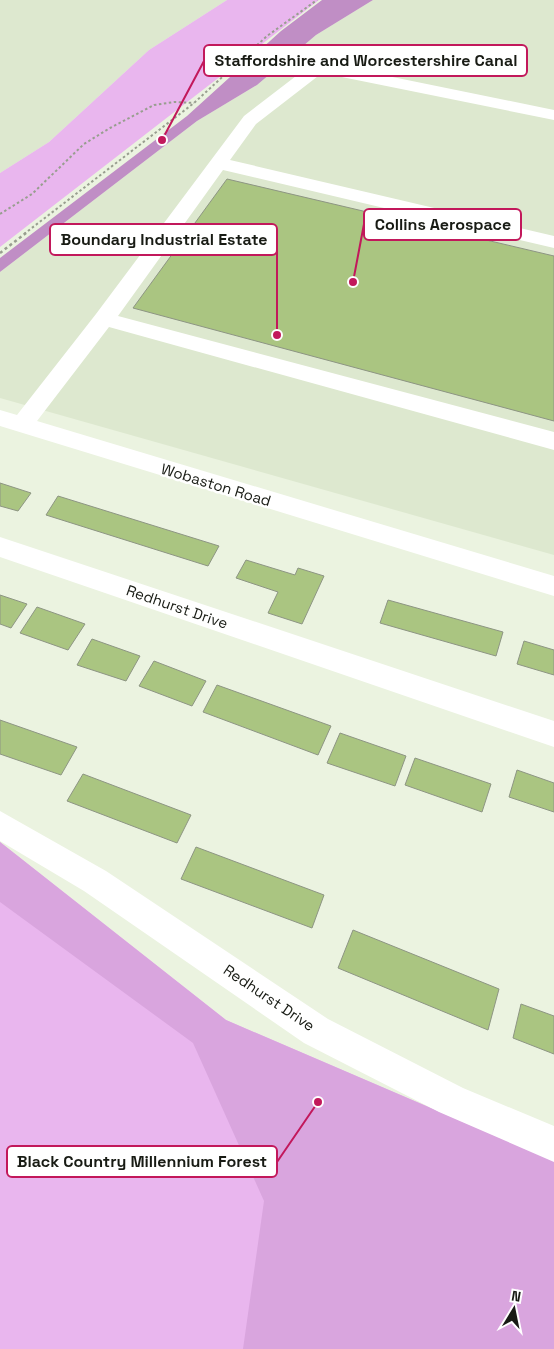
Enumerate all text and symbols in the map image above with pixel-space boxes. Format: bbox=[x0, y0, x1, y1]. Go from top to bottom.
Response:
callout: Staffordshire and Worcestershire Canal bbox=[204, 45, 527, 76]
text: Staffordshire and Worcestershire Canal bbox=[215, 50, 517, 71]
callout: Collins Aerospace bbox=[364, 209, 521, 240]
text: Collins Aerospace bbox=[375, 214, 511, 235]
callout: Boundary Industrial Estate bbox=[50, 224, 277, 255]
text: Boundary Industrial Estate bbox=[61, 229, 267, 250]
street label: Wobaston Road bbox=[159, 459, 273, 510]
street label: Redhurst Drive bbox=[124, 580, 231, 633]
street label: Redhurst Drive bbox=[220, 960, 319, 1035]
callout: Black Country Millennium Forest bbox=[7, 1146, 277, 1177]
text: Black Country Millennium Forest bbox=[17, 1151, 267, 1172]
north arrow bbox=[489, 1284, 539, 1334]
text: N bbox=[510, 1287, 522, 1306]

